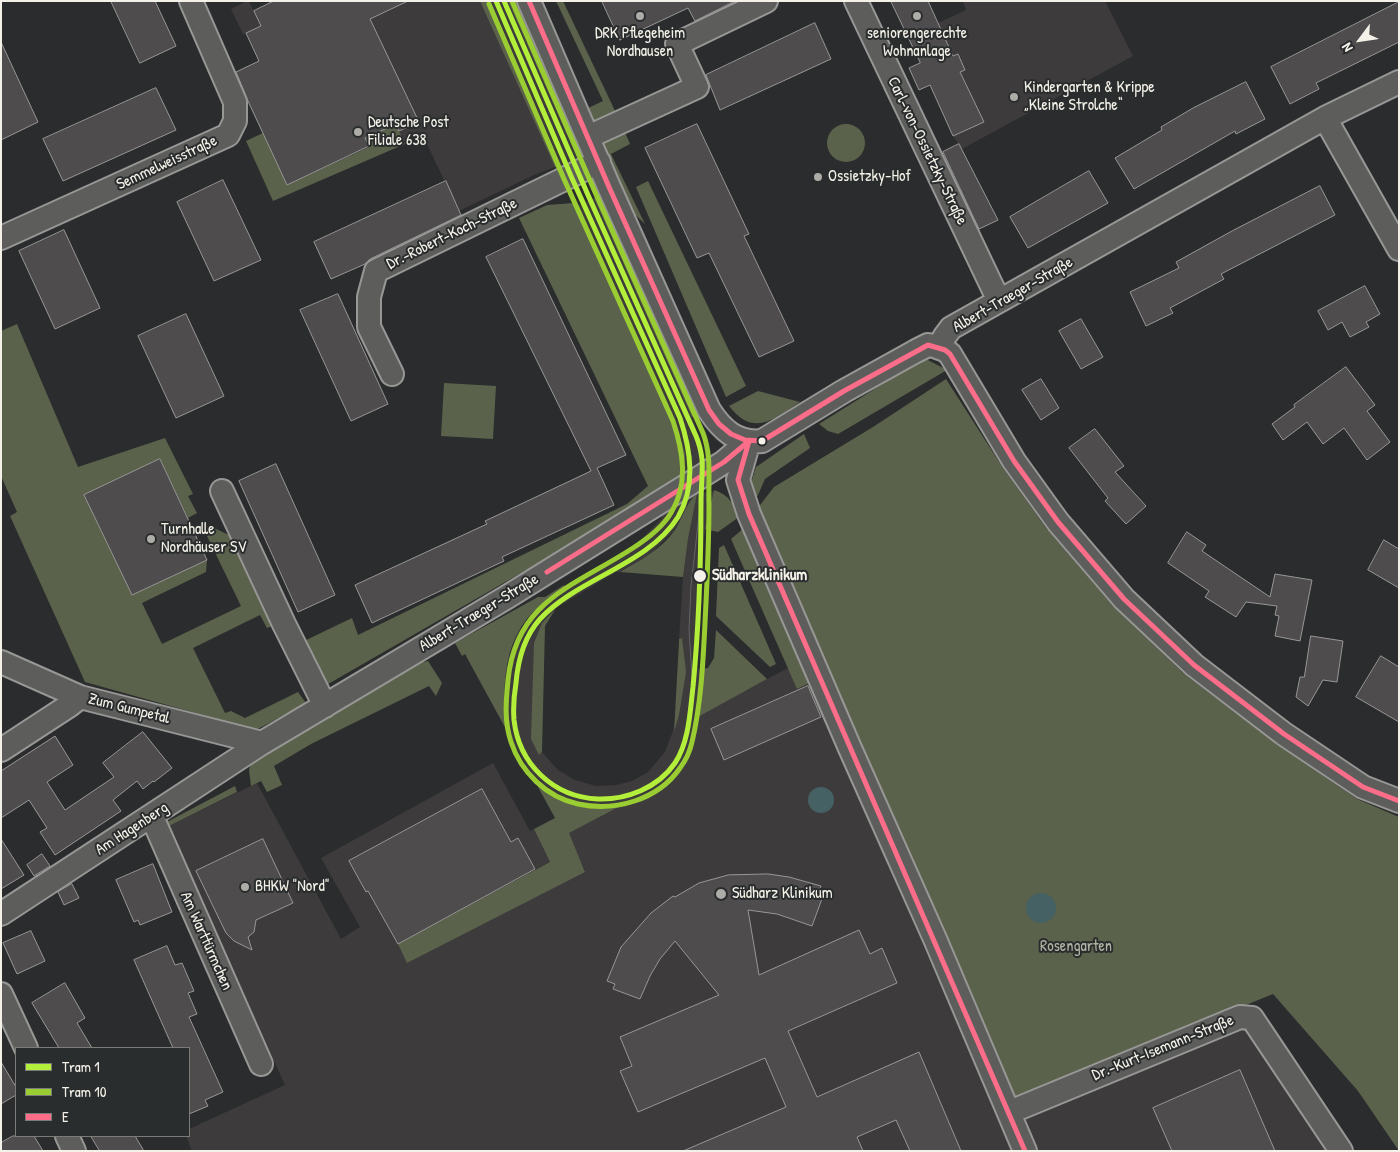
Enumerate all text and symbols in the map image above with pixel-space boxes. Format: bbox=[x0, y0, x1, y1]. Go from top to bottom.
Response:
marker: DRK Pflegeheim Nordhausen bbox=[634, 10, 646, 22]
marker: seniorengerechte Wohnanlage bbox=[911, 10, 923, 22]
north arrow bbox=[1335, 15, 1385, 65]
place label: DRK Pflegeheim Nordhausen bbox=[595, 24, 685, 62]
place label: seniorengerechte Wohnanlage bbox=[867, 24, 967, 62]
text: N bbox=[1337, 40, 1357, 56]
street label: Carl-von-Ossietzky-Straße bbox=[883, 74, 971, 228]
place label: Kindergarten & Krippe „Kleine Strolche“ bbox=[1024, 78, 1155, 116]
marker: Kindergarten & Krippe „Kleine Strolche“ bbox=[1008, 91, 1020, 103]
place label: Deutsche Post Filiale 638 bbox=[368, 113, 449, 151]
marker: Deutsche Post Filiale 638 bbox=[352, 126, 364, 138]
street label: Semmelweisstraße bbox=[114, 131, 220, 195]
place label: Ossietzky-Hof bbox=[828, 167, 911, 187]
marker: Ossietzky-Hof bbox=[812, 171, 824, 183]
street label: Dr.-Robert-Koch-Straße bbox=[384, 194, 520, 274]
street label: Albert-Traeger-Straße bbox=[949, 253, 1077, 337]
unlabelled marker bbox=[757, 436, 767, 446]
place label: Turnhalle Nordhäuser SV bbox=[161, 520, 246, 558]
marker: Turnhalle Nordhäuser SV bbox=[145, 533, 157, 545]
place label: Südharzklinikum bbox=[712, 566, 807, 586]
marker: Südharzklinikum bbox=[692, 568, 708, 584]
street label: Albert-Traeger-Straße bbox=[416, 570, 542, 656]
street label: Zum Gumpetal bbox=[86, 690, 172, 728]
street label: Am Hagenberg bbox=[92, 798, 172, 860]
place label: BHKW "Nord" bbox=[255, 877, 330, 897]
marker: BHKW "Nord" bbox=[239, 881, 251, 893]
place label: Südharz Klinikum bbox=[732, 884, 833, 904]
marker: Südharz Klinikum bbox=[714, 887, 728, 901]
street label: Am Warttürmchen bbox=[176, 889, 236, 993]
park label: Rosengarten bbox=[1040, 937, 1112, 957]
street label: Dr.-Kurt-Isemann-Straße bbox=[1089, 1011, 1237, 1085]
legend bbox=[15, 1047, 190, 1137]
text: Tram 1 bbox=[62, 1056, 100, 1077]
text: Tram 10 bbox=[62, 1081, 107, 1102]
text: E bbox=[62, 1106, 69, 1127]

